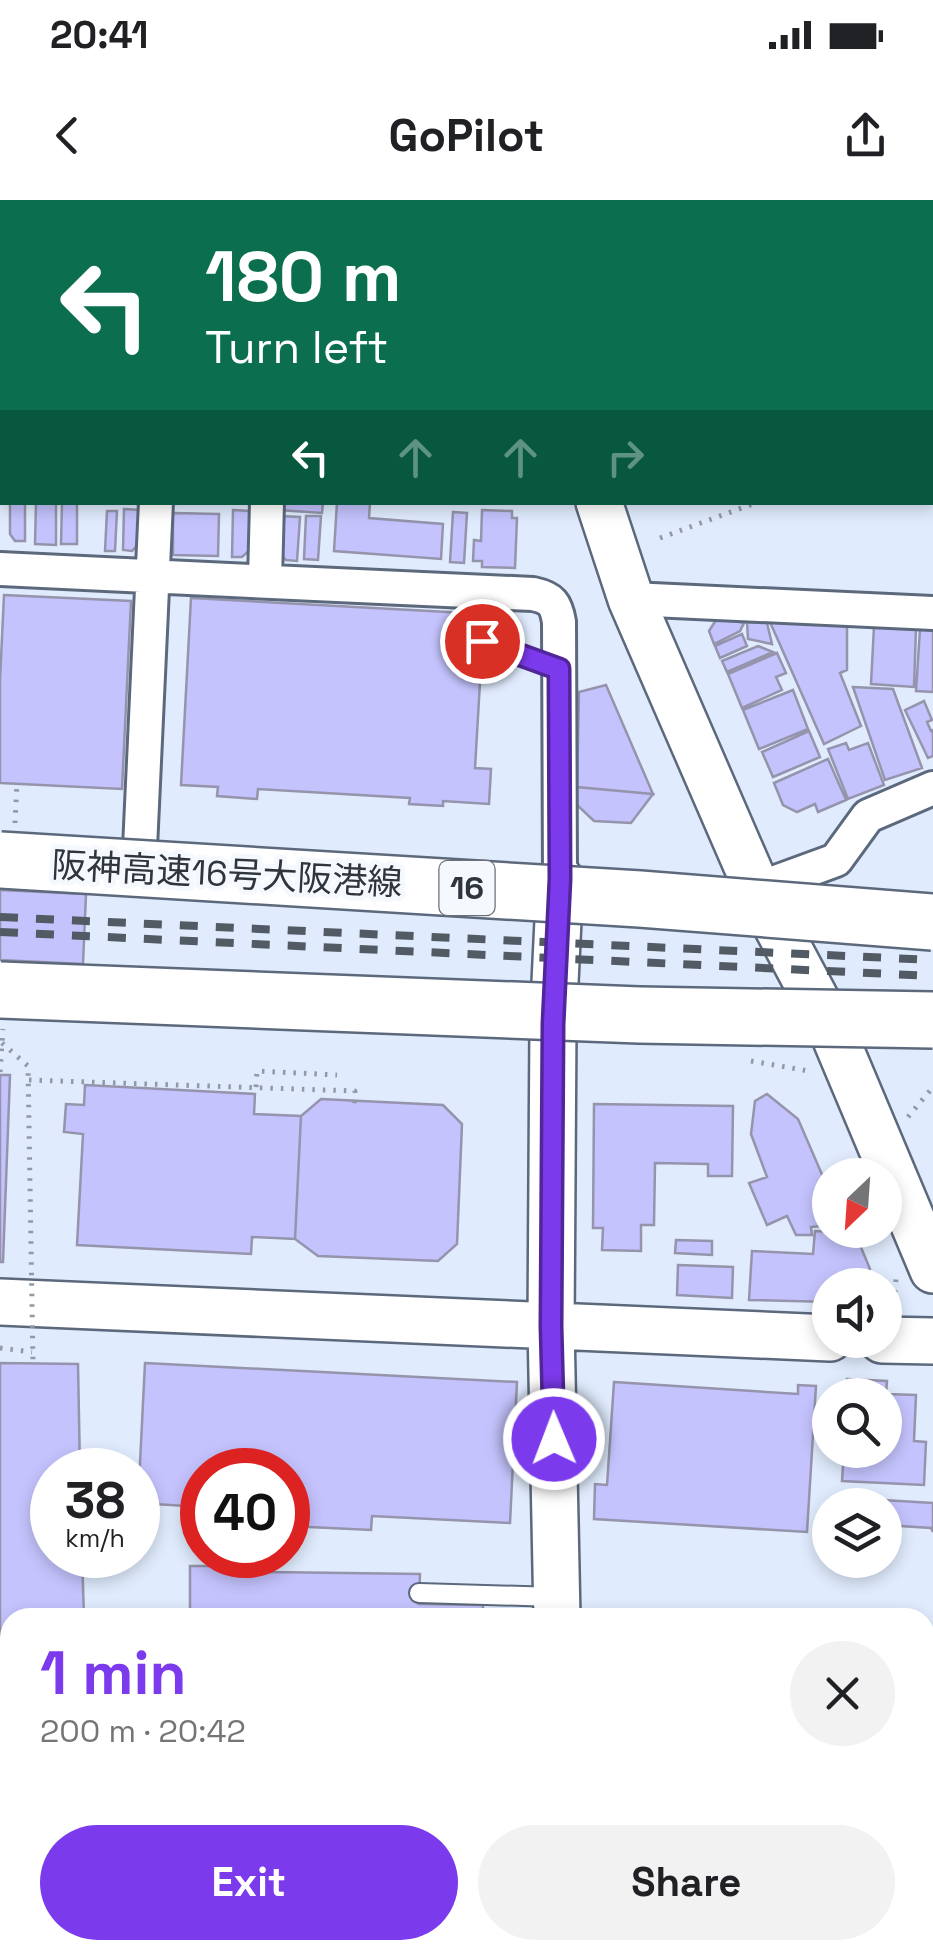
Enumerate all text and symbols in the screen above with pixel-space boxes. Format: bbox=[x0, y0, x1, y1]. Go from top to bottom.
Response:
text: 20:41 bbox=[50, 11, 148, 59]
text: GoPilot bbox=[389, 107, 544, 164]
icon: back bbox=[40, 108, 95, 163]
icon: share bbox=[838, 108, 893, 163]
text: 180 m bbox=[205, 232, 402, 321]
icon: left bbox=[40, 240, 170, 370]
text: Turn left bbox=[205, 319, 388, 376]
icon: left bbox=[283, 430, 338, 485]
icon: ahead bbox=[388, 430, 443, 485]
icon: ahead bbox=[493, 430, 548, 485]
icon: right bbox=[598, 430, 653, 485]
pin bbox=[440, 599, 525, 684]
icon: arrive bbox=[455, 614, 510, 669]
street label: 阪神高速16号大阪港線 bbox=[51, 843, 403, 905]
road number: 16 bbox=[440, 861, 494, 915]
north arrow bbox=[812, 1158, 902, 1248]
map controls bbox=[812, 1158, 902, 1578]
button: sound bbox=[812, 1268, 902, 1358]
button: search bbox=[812, 1378, 902, 1468]
position arrow bbox=[502, 1387, 606, 1491]
speed limit sign: 40 bbox=[180, 1448, 310, 1578]
text: 38 bbox=[65, 1469, 125, 1533]
button: layers bbox=[812, 1488, 902, 1578]
text: km/h bbox=[65, 1522, 125, 1554]
text: 1 min bbox=[40, 1635, 187, 1712]
button: close bbox=[790, 1641, 895, 1746]
text: 200 m · 20:42 bbox=[40, 1711, 246, 1751]
button: Exit bbox=[40, 1825, 458, 1940]
button: Share bbox=[478, 1825, 895, 1940]

